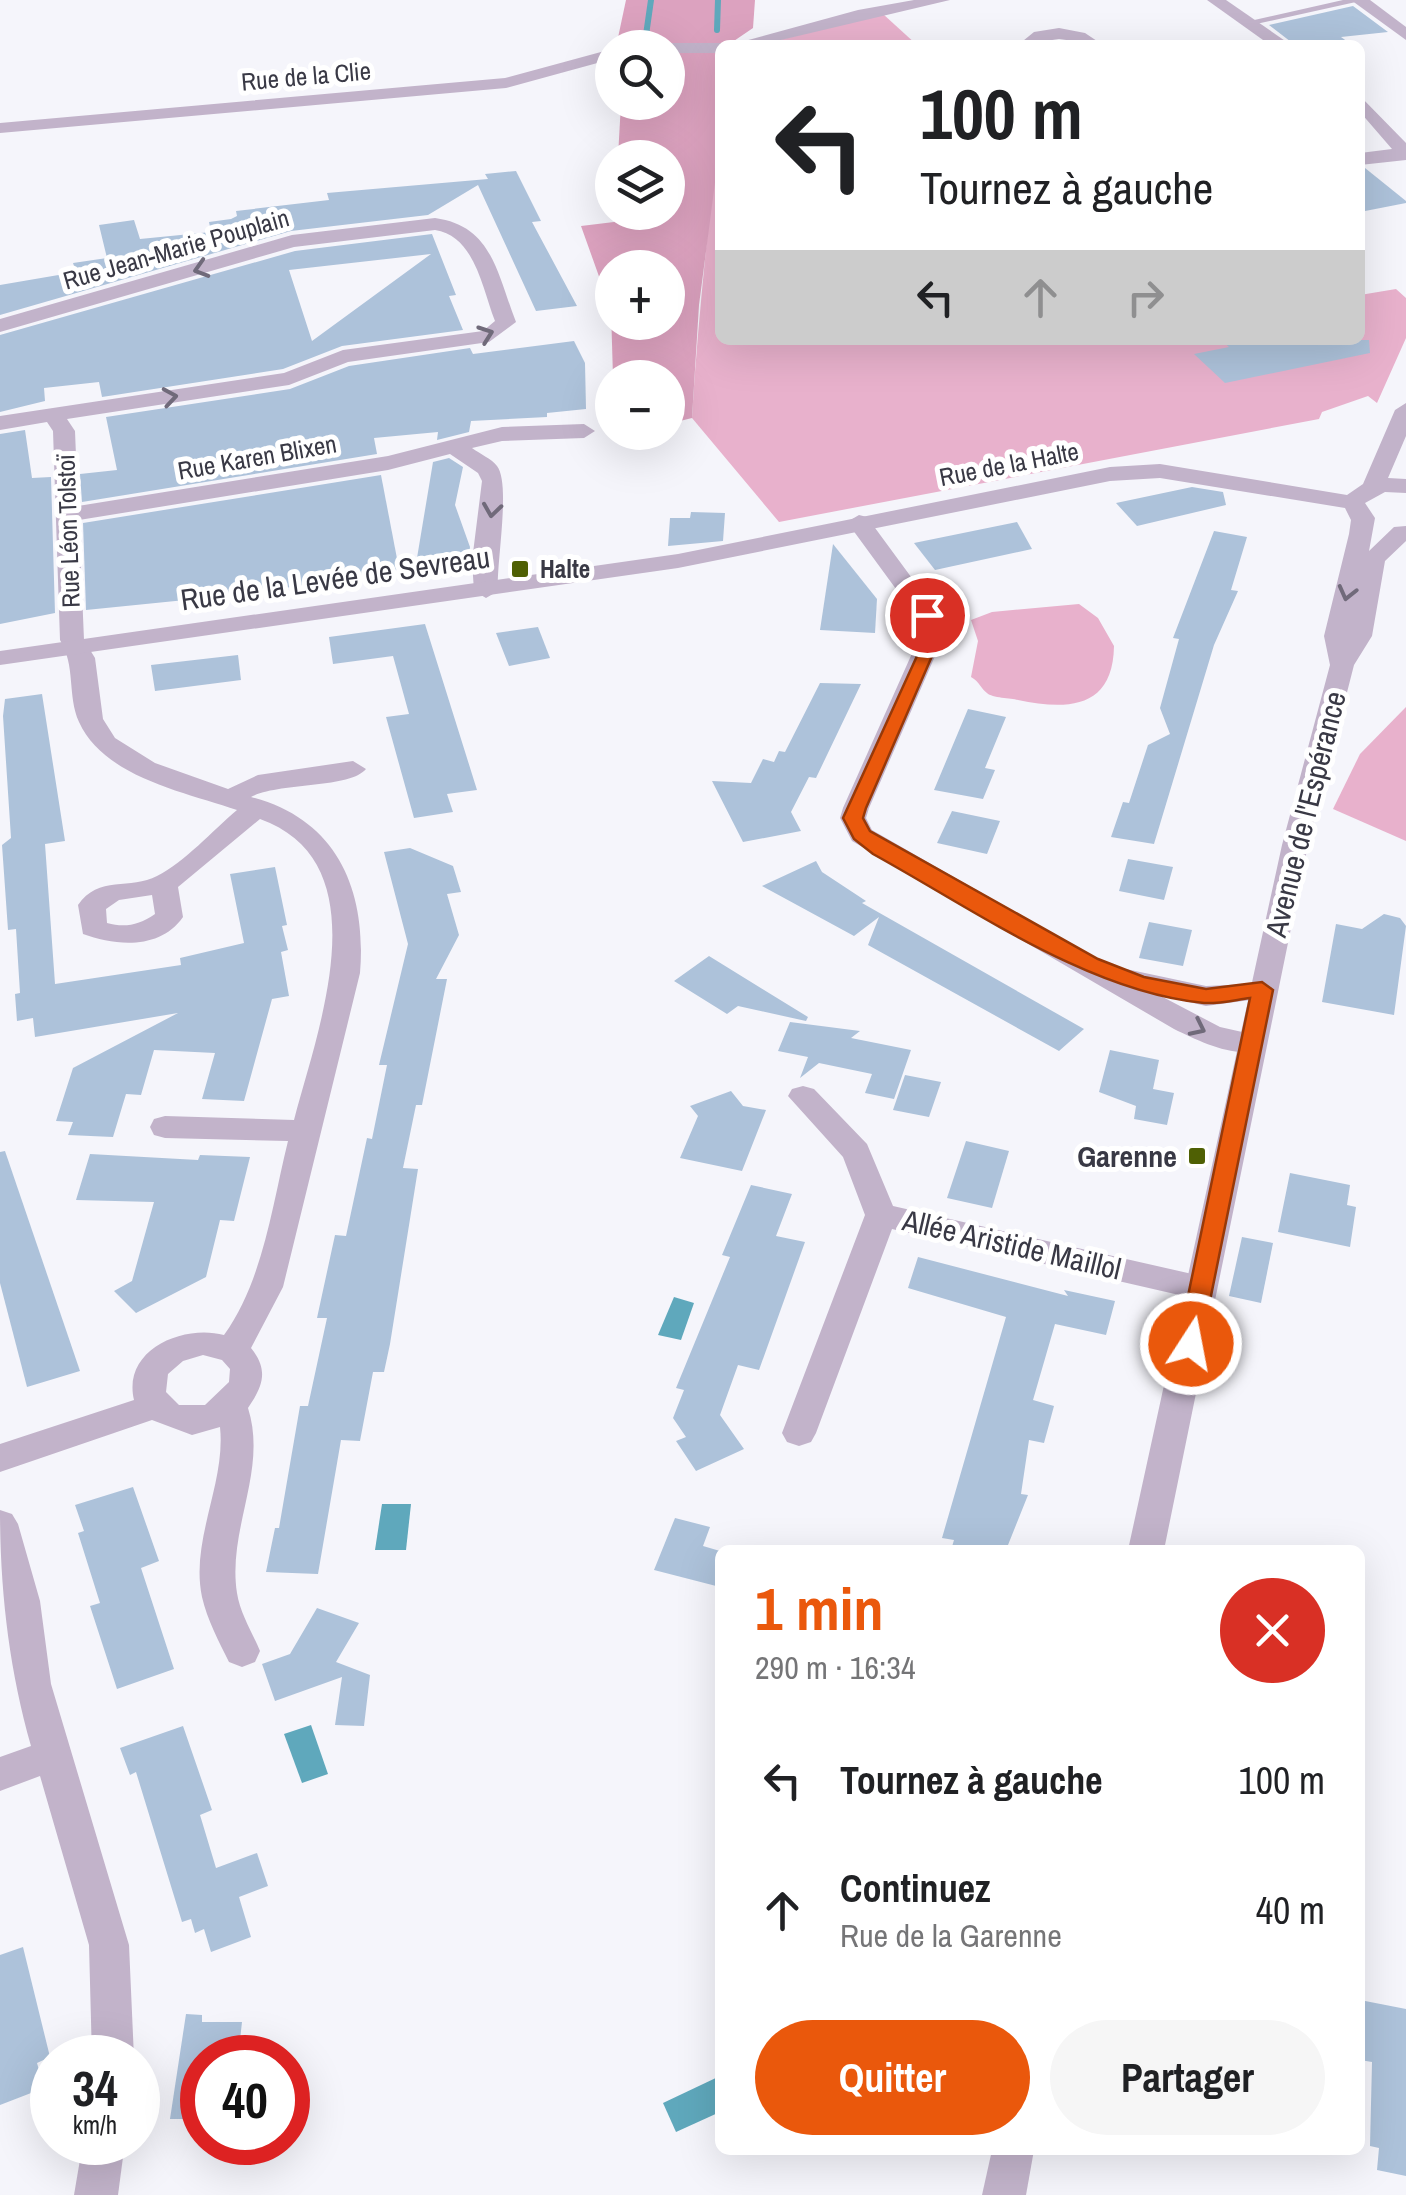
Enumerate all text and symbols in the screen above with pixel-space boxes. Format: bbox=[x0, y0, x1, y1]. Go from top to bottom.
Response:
map controls bbox=[595, 30, 685, 450]
button: search bbox=[595, 30, 685, 120]
street label: Rue de la Clie bbox=[240, 53, 372, 99]
text: 100 m bbox=[920, 67, 1083, 161]
icon: left bbox=[755, 80, 885, 210]
button: layers bbox=[595, 140, 685, 230]
text: Tournez à gauche bbox=[920, 157, 1213, 218]
street label: Rue Jean-Marie Pouplain bbox=[59, 200, 293, 298]
button: + bbox=[595, 250, 685, 340]
one-way arrow bbox=[194, 257, 211, 278]
icon: left bbox=[908, 270, 963, 325]
icon: ahead bbox=[1013, 270, 1068, 325]
icon: right bbox=[1118, 270, 1173, 325]
one-way arrow bbox=[476, 326, 494, 346]
button: − bbox=[595, 360, 685, 450]
one-way arrow bbox=[162, 388, 178, 409]
street label: Rue Karen Blixen bbox=[175, 426, 339, 488]
street label: Rue de la Halte bbox=[936, 434, 1082, 494]
street label: Rue Léon Tolstoï bbox=[48, 453, 88, 608]
one-way arrow bbox=[482, 502, 503, 519]
street label: Rue de la Levée de Sevreau bbox=[178, 536, 492, 620]
place label: Halte bbox=[540, 552, 590, 586]
marker: Halte bbox=[509, 558, 531, 580]
pin bbox=[885, 573, 970, 658]
one-way arrow bbox=[1338, 584, 1359, 601]
icon: arrive bbox=[900, 588, 955, 643]
street label: Avenue de l'Espérance bbox=[1255, 687, 1355, 942]
one-way arrow bbox=[1187, 1016, 1205, 1036]
place label: Garenne bbox=[1077, 1136, 1177, 1176]
marker: Garenne bbox=[1186, 1145, 1208, 1167]
street label: Allée Aristide Maillol bbox=[898, 1199, 1125, 1289]
position arrow bbox=[1139, 1292, 1243, 1396]
text: 1 min bbox=[755, 1568, 884, 1649]
button: close bbox=[1220, 1578, 1325, 1683]
text: 290 m · 16:34 bbox=[755, 1646, 915, 1689]
icon: left bbox=[755, 1753, 810, 1808]
text: Tournez à gauche bbox=[840, 1755, 1103, 1806]
text: 100 m bbox=[1238, 1755, 1325, 1806]
text: Continuez bbox=[840, 1863, 991, 1914]
icon: ahead bbox=[755, 1883, 810, 1938]
text: 40 m bbox=[1256, 1885, 1325, 1936]
text: Rue de la Garenne bbox=[840, 1914, 1062, 1957]
button: Quitter bbox=[755, 2020, 1030, 2135]
button: Partager bbox=[1050, 2020, 1325, 2135]
speed limit sign: 40 bbox=[180, 2035, 310, 2165]
text: 34 bbox=[72, 2054, 118, 2122]
text: km/h bbox=[73, 2108, 117, 2142]

